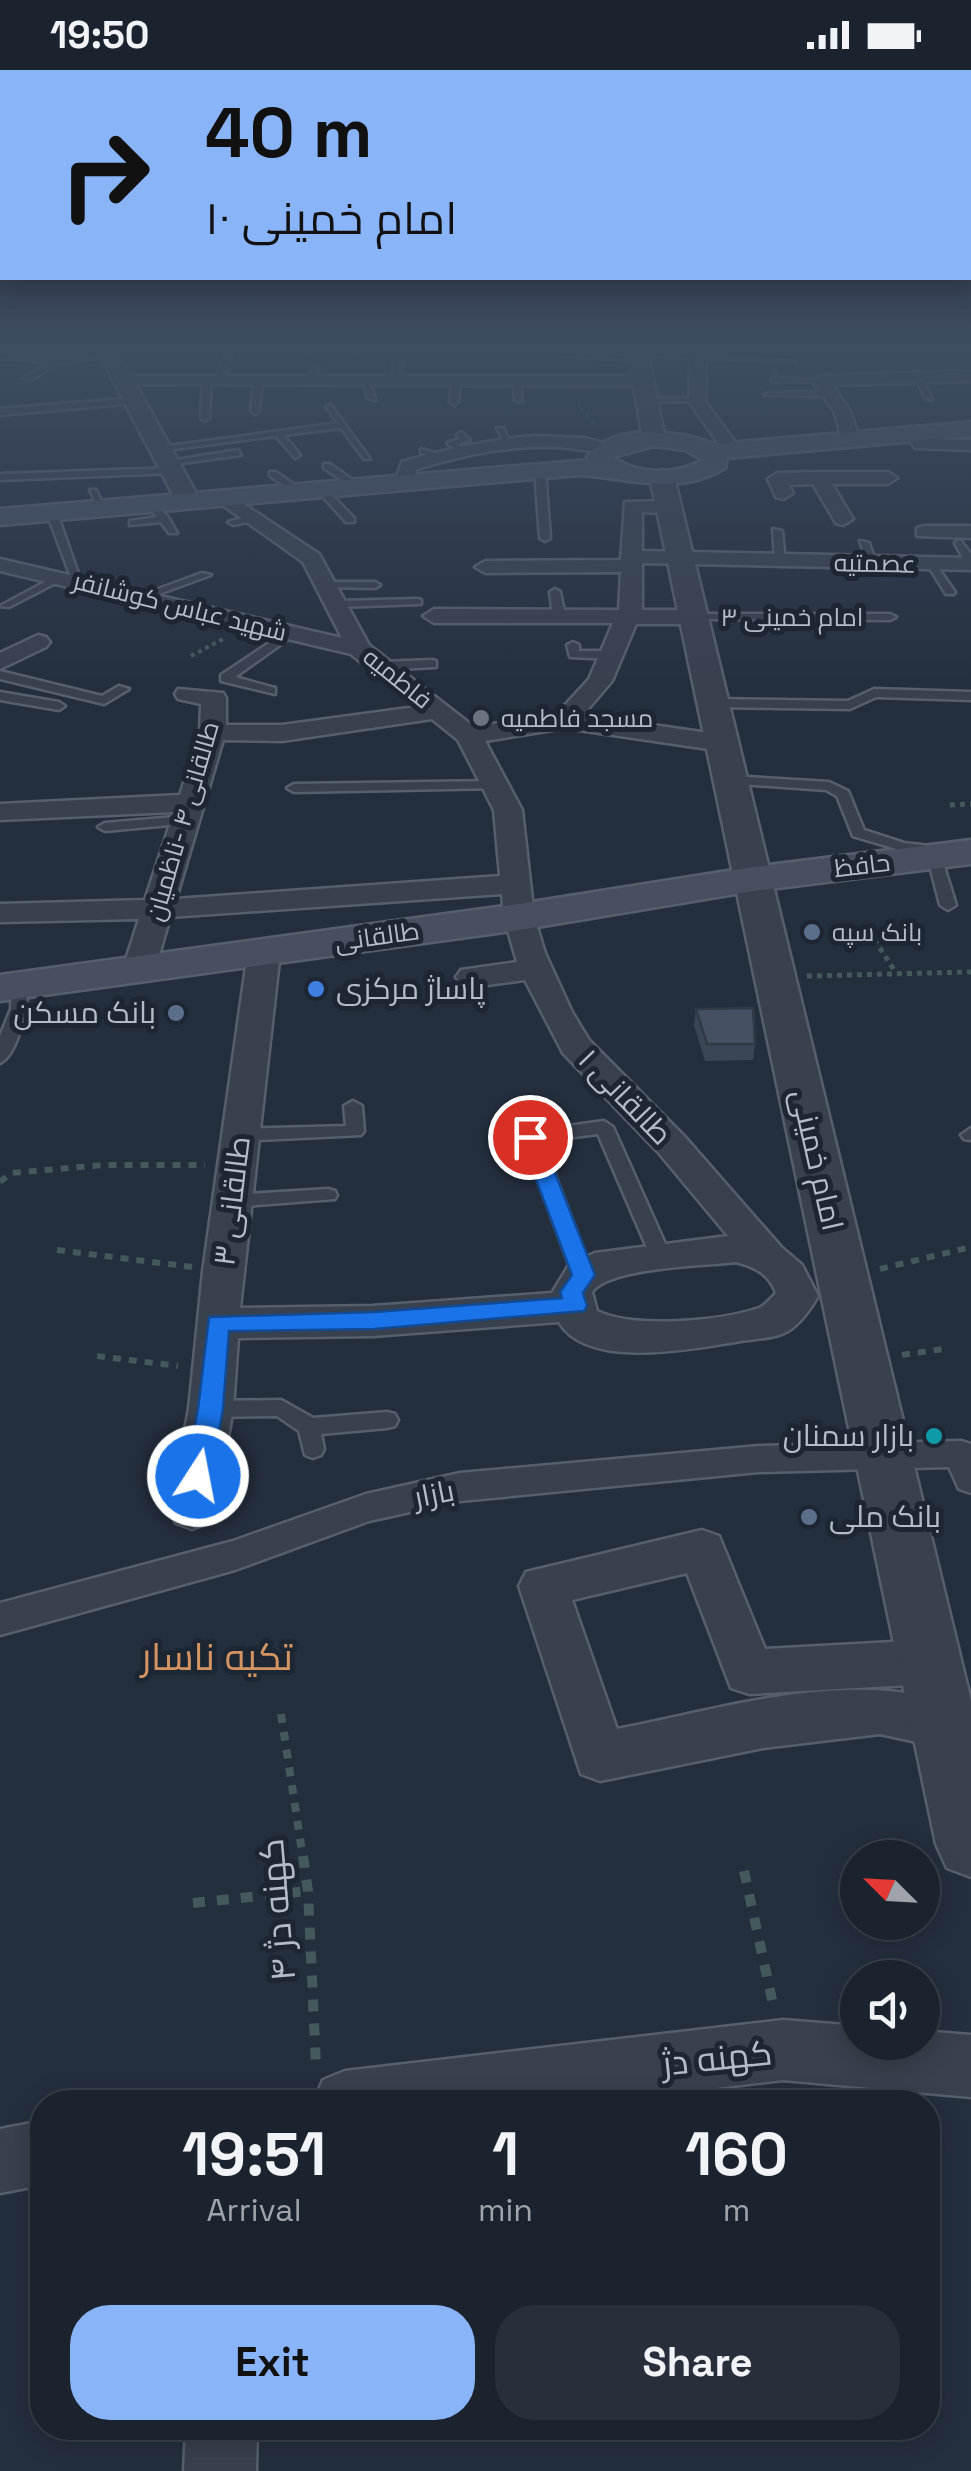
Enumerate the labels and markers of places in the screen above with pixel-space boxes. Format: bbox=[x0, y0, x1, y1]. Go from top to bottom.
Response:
place label: مسجد فاطمیه bbox=[501, 702, 653, 734]
marker: مسجد فاطمیه bbox=[470, 707, 492, 729]
place label: بانک سپه bbox=[832, 916, 922, 948]
marker: بانک سپه bbox=[801, 921, 823, 943]
place label: پاساژ مرکزی bbox=[336, 969, 485, 1008]
marker: پاساژ مرکزی bbox=[305, 978, 327, 1000]
place label: بانک مسکن bbox=[13, 993, 156, 1032]
marker: بانک مسکن bbox=[165, 1002, 187, 1024]
pin bbox=[488, 1095, 573, 1180]
place label: بازار سمنان bbox=[783, 1416, 914, 1455]
marker: بازار سمنان bbox=[923, 1425, 945, 1447]
place label: بانک ملی bbox=[829, 1497, 941, 1536]
marker: بانک ملی bbox=[798, 1506, 820, 1528]

